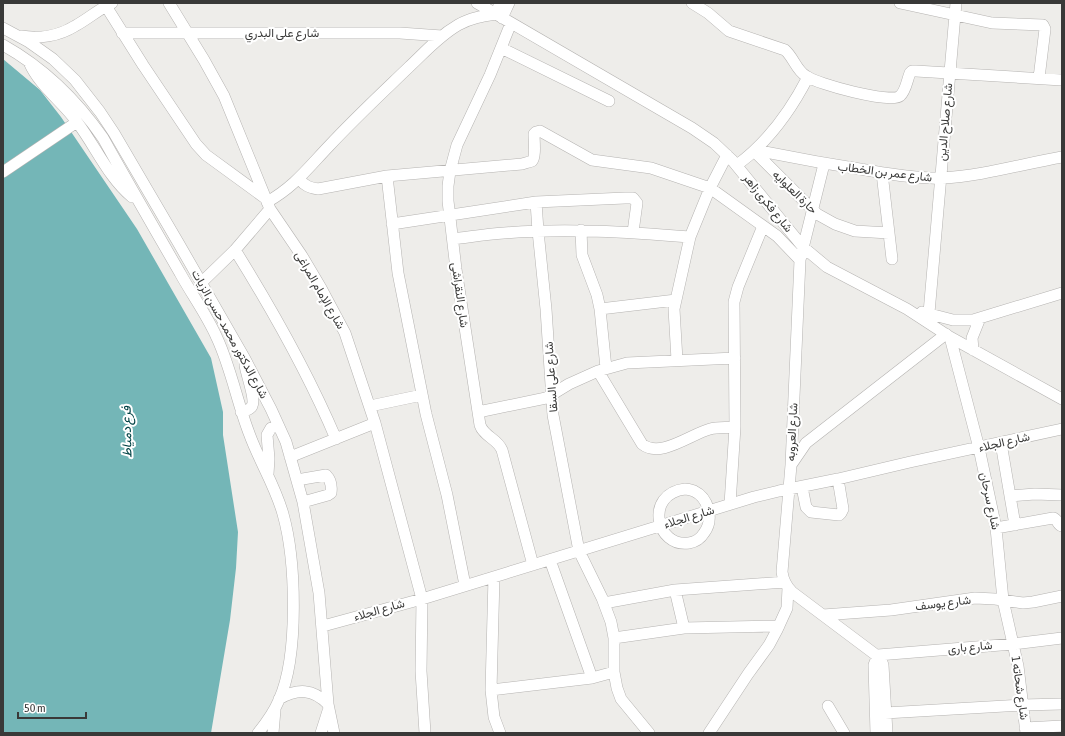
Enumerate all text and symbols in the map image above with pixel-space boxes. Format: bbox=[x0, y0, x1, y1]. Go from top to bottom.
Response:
street label: شارع على البدري bbox=[245, 26, 319, 43]
street label: شارع صلاح الدين bbox=[935, 82, 957, 162]
street label: شارع عمر بن الخطاب bbox=[837, 159, 933, 187]
street label: حارة العلوايه bbox=[769, 167, 820, 217]
street label: شارع فكرى زاهر bbox=[738, 170, 796, 236]
street label: شارع الإمام المراغى bbox=[290, 249, 348, 332]
street label: شارع النقراشى bbox=[447, 261, 472, 329]
street label: شارع الدكتور محمد حسن الزيات bbox=[187, 267, 271, 402]
street label: شارع على السقا bbox=[542, 341, 562, 413]
street label: شارع العروبه bbox=[783, 402, 803, 462]
water label: فرع دمياط bbox=[119, 405, 136, 458]
street label: شارع الجلاء bbox=[977, 429, 1032, 457]
street label: شارع سرحان bbox=[975, 471, 1003, 531]
street label: شارع الجلاء bbox=[662, 503, 717, 533]
street label: شارع يوسف bbox=[914, 593, 972, 615]
street label: شارع الجلاء bbox=[352, 596, 407, 626]
street label: شارع بارى bbox=[947, 638, 993, 658]
street label: شارع شحاته 1 bbox=[1007, 655, 1031, 721]
scale bar bbox=[18, 694, 86, 720]
text: 50 m bbox=[24, 701, 46, 715]

